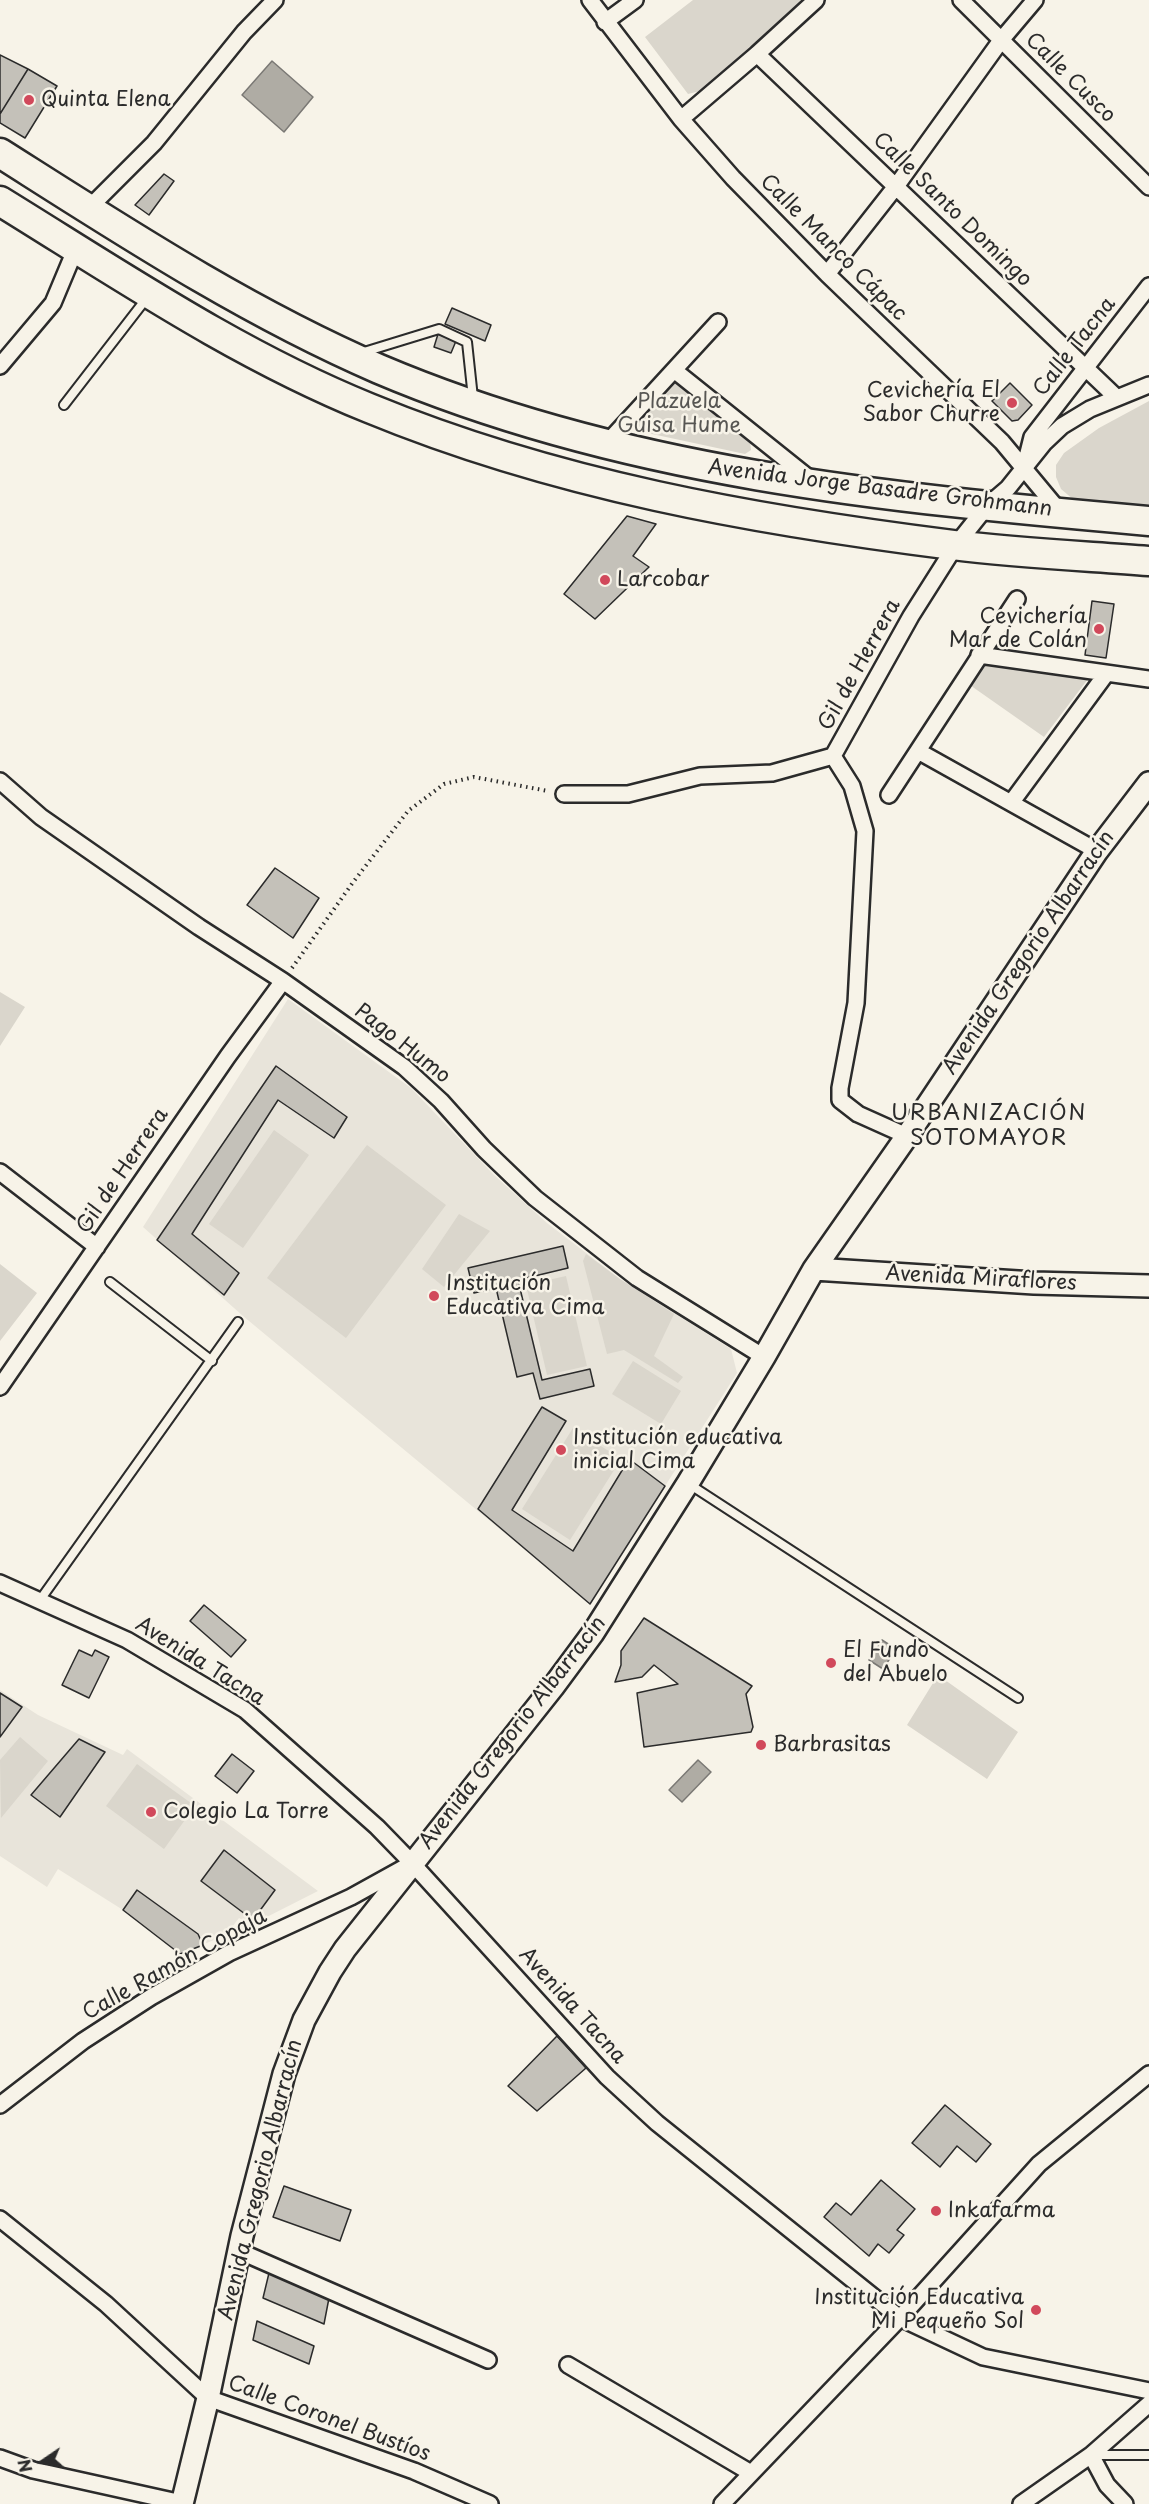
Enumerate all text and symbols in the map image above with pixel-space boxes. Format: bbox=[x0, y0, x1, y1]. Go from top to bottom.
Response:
street label: Calle Cusco bbox=[1020, 28, 1120, 128]
place label: Quinta Elena bbox=[41, 87, 171, 113]
marker: Quinta Elena bbox=[22, 93, 36, 107]
street label: Calle Santo Domingo bbox=[867, 128, 1037, 292]
street label: Calle Manco Cápac bbox=[754, 169, 912, 327]
street label: Calle Tacna bbox=[1029, 293, 1121, 401]
place label: Cevichería El Sabor Churre bbox=[862, 378, 1000, 428]
park label: Plazuela Guisa Hume bbox=[617, 389, 741, 439]
marker: Cevichería El Sabor Churre bbox=[1005, 396, 1019, 410]
street label: Avenida Jorge Basadre Grohmann bbox=[706, 455, 1054, 523]
place label: Larcobar bbox=[617, 567, 709, 593]
marker: Larcobar bbox=[598, 573, 612, 587]
street label: Gil de Herrera bbox=[814, 595, 906, 735]
place label: Cevichería Mar de Colán bbox=[949, 604, 1087, 654]
marker: Cevichería Mar de Colán bbox=[1092, 622, 1106, 636]
street label: Avenida Gregorio Albarracín bbox=[938, 826, 1120, 1080]
street label: Pago Humo bbox=[349, 999, 455, 1089]
district label: URBANIZACIÓN SOTOMAYOR bbox=[892, 1101, 1086, 1152]
street label: Gil de Herrera bbox=[72, 1103, 174, 1239]
street label: Avenida Miraflores bbox=[885, 1261, 1077, 1297]
place label: Institución Educativa Cima bbox=[446, 1271, 604, 1321]
marker: Institución Educativa Cima bbox=[427, 1289, 441, 1303]
place label: Institución educativa inicial Cima bbox=[573, 1425, 782, 1475]
marker: Institución educativa inicial Cima bbox=[554, 1443, 568, 1457]
street label: Avenida Tacna bbox=[131, 1612, 269, 1712]
street label: Avenida Gregorio Albarracín bbox=[414, 1612, 612, 1854]
place label: El Fundo del Abuelo bbox=[843, 1638, 948, 1688]
marker: El Fundo del Abuelo bbox=[824, 1656, 838, 1670]
place label: Barbrasitas bbox=[773, 1732, 891, 1758]
marker: Barbrasitas bbox=[754, 1738, 768, 1752]
place label: Colegio La Torre bbox=[163, 1799, 329, 1825]
marker: Colegio La Torre bbox=[144, 1805, 158, 1819]
street label: Calle Ramón Copaja bbox=[79, 1904, 271, 2026]
street label: Avenida Tacna bbox=[513, 1943, 631, 2069]
street label: Avenida Gregorio Albarracín bbox=[214, 2037, 308, 2323]
place label: Inkafarma bbox=[948, 2198, 1055, 2224]
marker: Inkafarma bbox=[929, 2204, 943, 2218]
place label: Institución Educativa Mi Pequeño Sol bbox=[814, 2285, 1024, 2335]
marker: Institución Educativa Mi Pequeño Sol bbox=[1029, 2303, 1043, 2317]
street label: Calle Coronel Bustíos bbox=[224, 2371, 434, 2467]
north arrow bbox=[12, 2432, 72, 2492]
text: N bbox=[11, 2457, 38, 2475]

